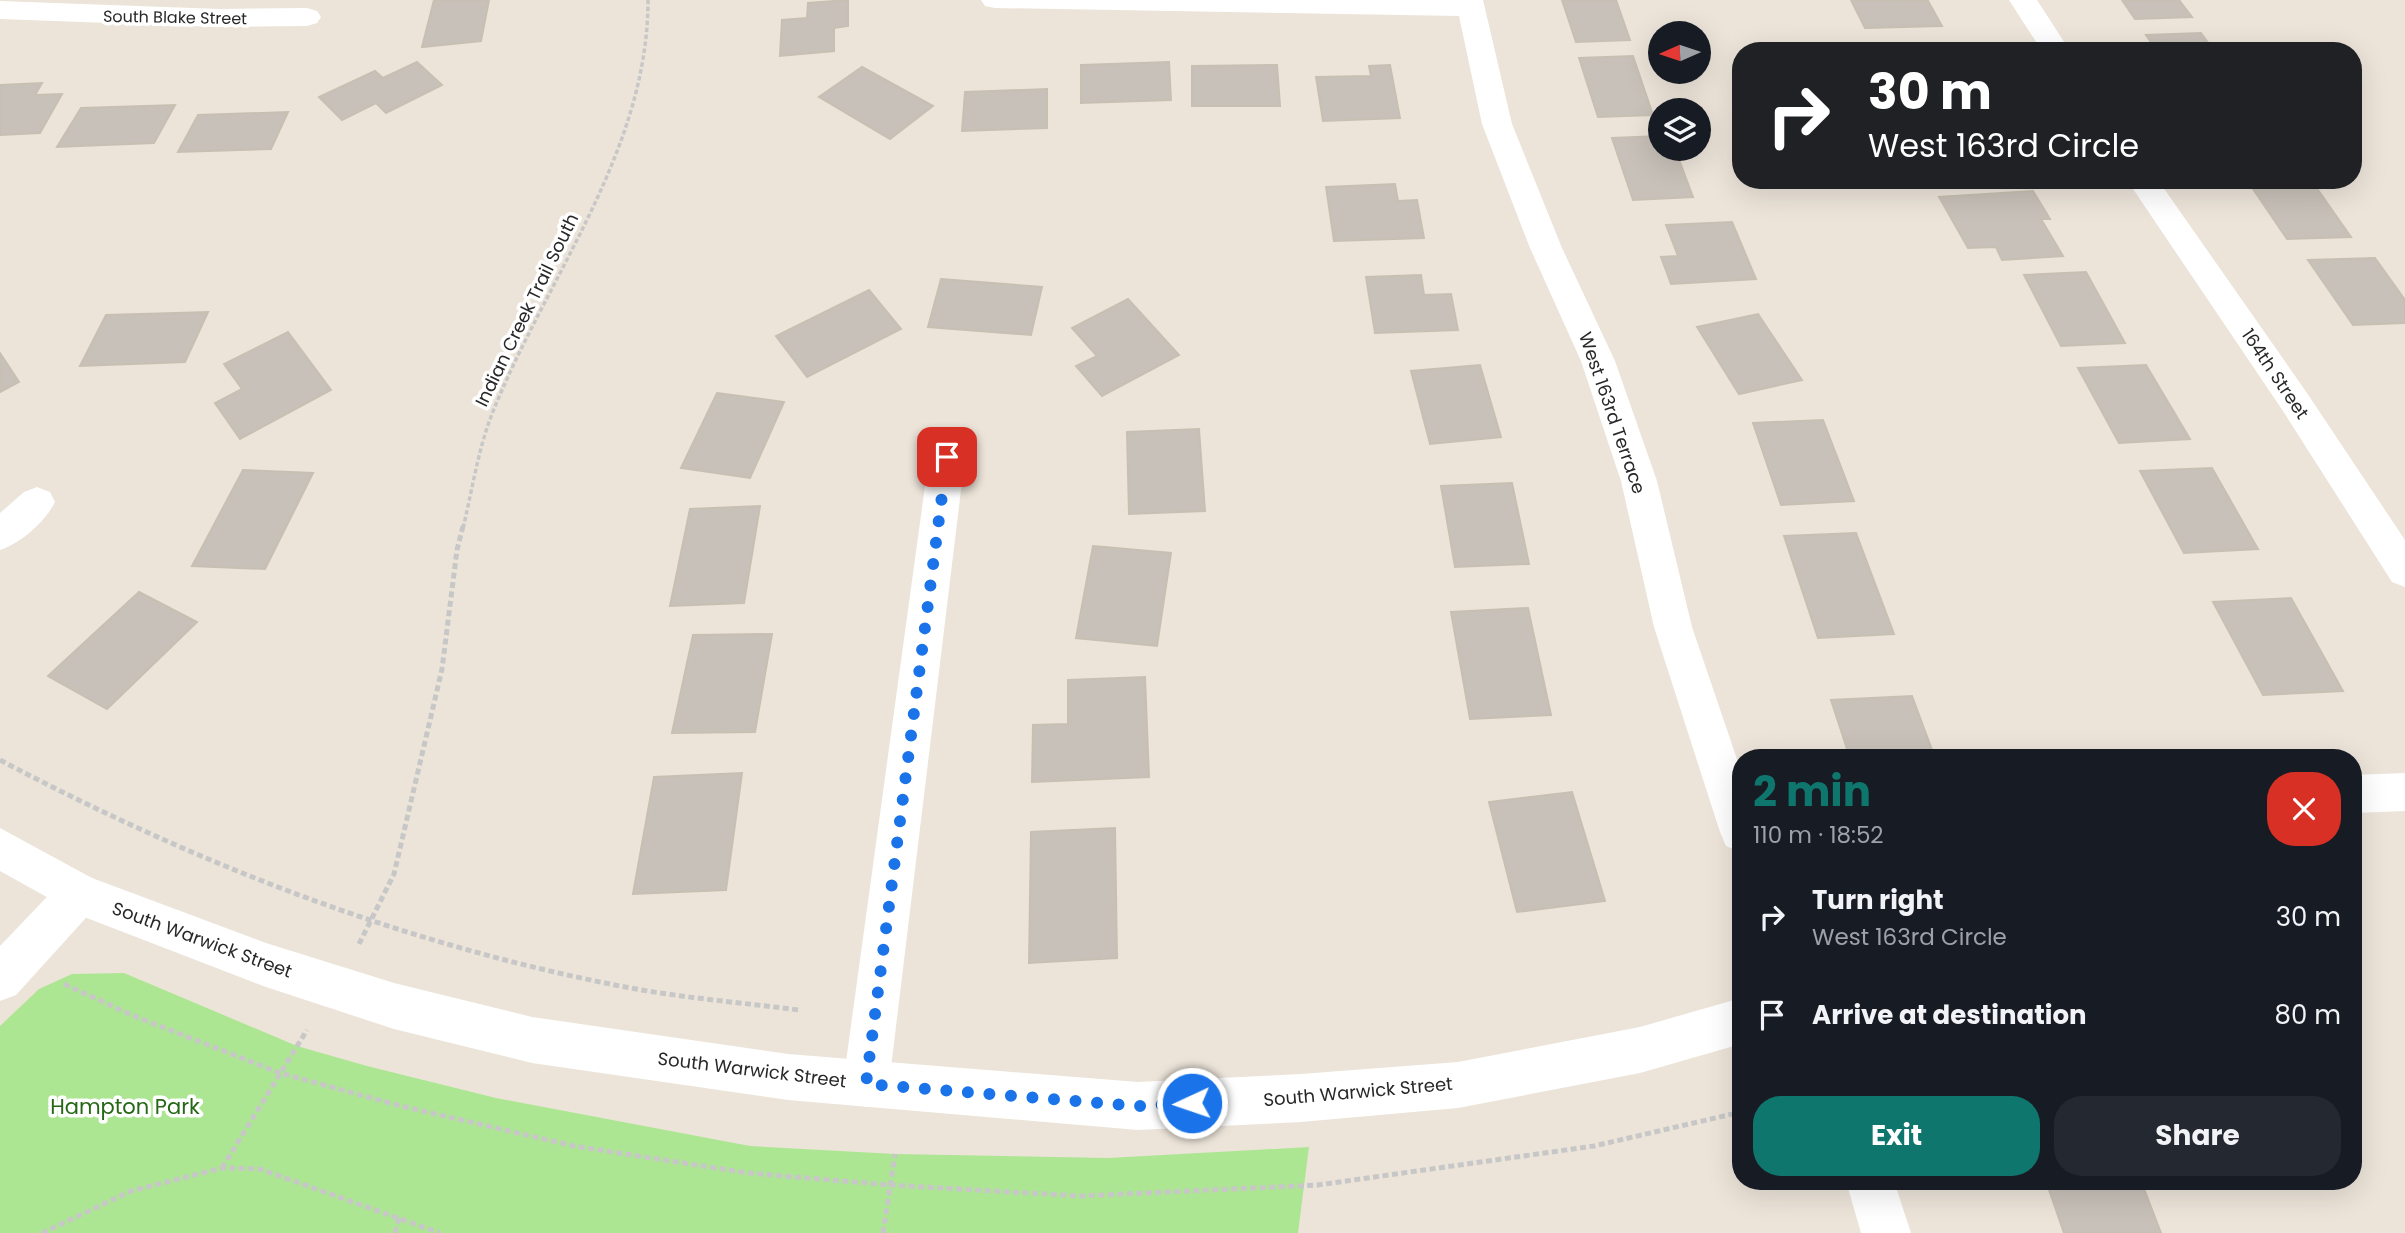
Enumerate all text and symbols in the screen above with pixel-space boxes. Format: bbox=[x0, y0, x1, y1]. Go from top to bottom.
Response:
street label: South Blake Street bbox=[103, 5, 247, 30]
north arrow bbox=[1648, 21, 1712, 84]
map controls bbox=[1648, 21, 1711, 161]
text: 30 m bbox=[1868, 58, 1992, 126]
icon: right bbox=[1753, 70, 1844, 161]
button: layers bbox=[1648, 98, 1711, 161]
text: West 163rd Circle bbox=[1868, 123, 2139, 168]
street label: Indian Creek Trail South bbox=[469, 209, 584, 411]
street label: 164th Street bbox=[2236, 324, 2315, 424]
street label: West 163rd Terrace bbox=[1573, 329, 1652, 497]
pin bbox=[917, 427, 977, 487]
icon: arrive bbox=[928, 438, 966, 476]
text: 2 min bbox=[1753, 762, 1871, 821]
button: close bbox=[2267, 772, 2341, 846]
text: 110 m · 18:52 bbox=[1753, 819, 1884, 851]
text: Turn right bbox=[1812, 882, 1944, 918]
street label: South Warwick Street bbox=[109, 895, 296, 984]
icon: right bbox=[1753, 898, 1791, 936]
text: 30 m bbox=[2276, 899, 2341, 935]
text: West 163rd Circle bbox=[1812, 921, 2007, 953]
icon: arrive bbox=[1753, 996, 1791, 1034]
text: Arrive at destination bbox=[1812, 997, 2087, 1033]
text: 80 m bbox=[2275, 997, 2341, 1033]
street label: South Warwick Street bbox=[656, 1046, 848, 1093]
position arrow bbox=[1155, 1066, 1229, 1140]
street label: South Warwick Street bbox=[1262, 1071, 1454, 1112]
park label: Hampton Park bbox=[50, 1092, 200, 1121]
button: Exit bbox=[1753, 1096, 2040, 1176]
button: Share bbox=[2054, 1096, 2341, 1176]

